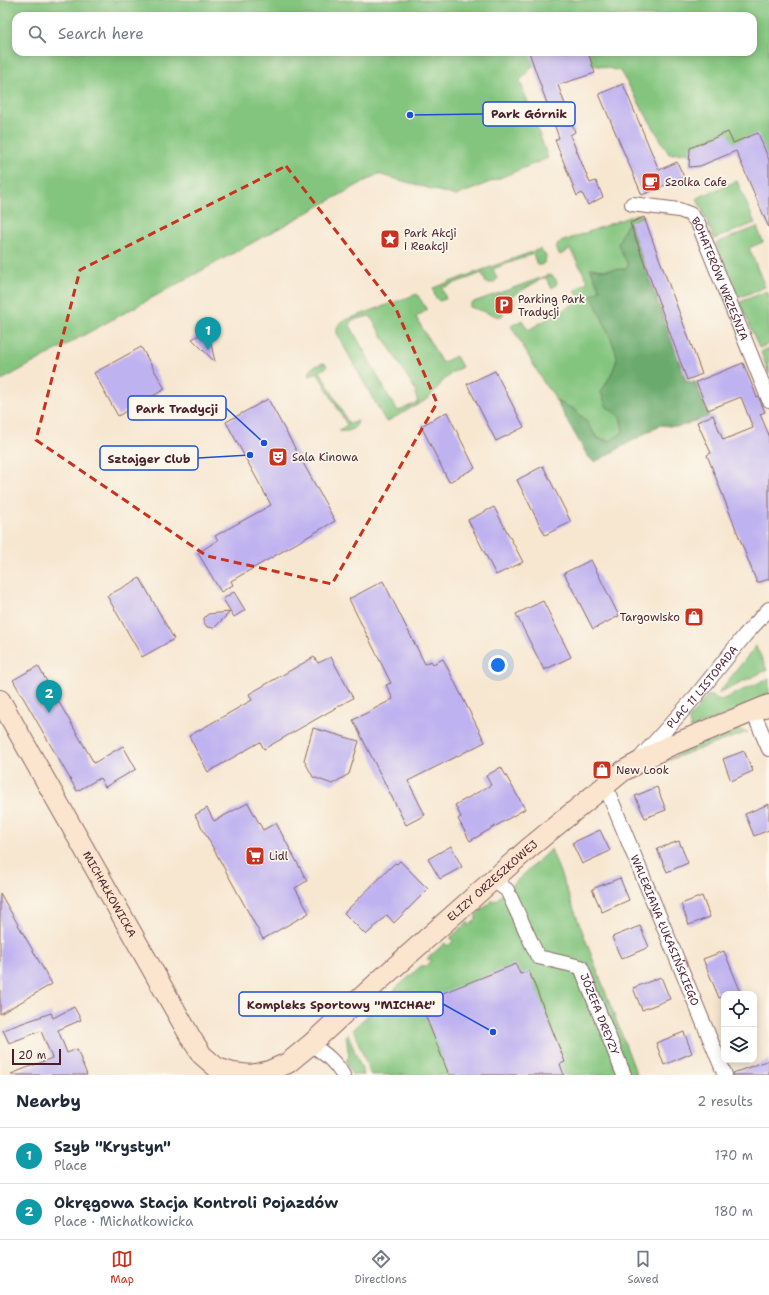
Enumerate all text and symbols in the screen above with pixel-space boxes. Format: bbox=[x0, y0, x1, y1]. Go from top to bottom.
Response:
search box bbox=[12, 12, 757, 56]
icon: search bbox=[26, 23, 48, 45]
text: Search here bbox=[58, 24, 144, 44]
callout: Park Górnik bbox=[483, 102, 575, 126]
text: Park Górnik bbox=[491, 106, 567, 122]
cafe icon: Szolka Cafe bbox=[640, 171, 662, 193]
place label: Szolka Cafe bbox=[665, 175, 727, 190]
street label: BOHATERÓW WRZEŚNIA bbox=[688, 213, 752, 343]
place label: Park Akcji i Reakcji bbox=[404, 226, 457, 254]
place icon: Park Akcji i Reakcji bbox=[379, 228, 401, 250]
place label: Parking Park Tradycji bbox=[518, 292, 585, 320]
parking icon: Parking Park Tradycji bbox=[493, 294, 515, 316]
pin: 1 bbox=[195, 317, 221, 350]
callout: Park Tradycji bbox=[128, 396, 226, 420]
text: Park Tradycji bbox=[136, 401, 219, 417]
callout: Sztajger Club bbox=[100, 446, 198, 470]
theatre icon: Sala Kinowa bbox=[267, 446, 289, 468]
place label: Sala Kinowa bbox=[292, 450, 358, 465]
text: Sztajger Club bbox=[108, 451, 190, 467]
shop icon: Targowisko bbox=[683, 606, 705, 628]
place label: Targowisko bbox=[620, 610, 680, 625]
street label: PLAC 11 LISTOPADA bbox=[663, 642, 741, 732]
your location bbox=[488, 655, 508, 675]
pin: 2 bbox=[36, 680, 62, 713]
shop icon: New Look bbox=[591, 759, 613, 781]
place label: New Look bbox=[616, 763, 669, 778]
street label: ELIZY ORZESZKOWEJ bbox=[444, 836, 541, 925]
supermarket icon: Lidl bbox=[244, 845, 266, 867]
street label: MICHAŁKOWICKA bbox=[79, 848, 140, 940]
place label: Lidl bbox=[269, 849, 289, 864]
street label: WALERIANA ŁUKASIŃSKIEGO bbox=[627, 852, 703, 1008]
street label: JÓZEFA DREYZY bbox=[577, 971, 623, 1058]
map controls bbox=[721, 991, 757, 1063]
button: locate bbox=[721, 991, 757, 1027]
callout: Kompleks Sportowy "MICHAŁ" bbox=[239, 992, 443, 1016]
text: Kompleks Sportowy "MICHAŁ" bbox=[247, 997, 435, 1013]
button: layers bbox=[721, 1027, 757, 1063]
scale bar bbox=[12, 1047, 61, 1066]
text: 20 m bbox=[18, 1048, 46, 1063]
text: Nearby bbox=[16, 1090, 81, 1112]
text: 2 results bbox=[697, 1093, 753, 1110]
text: Szyb "Krystyn" bbox=[54, 1137, 171, 1157]
text: 1 bbox=[26, 1147, 32, 1164]
text: 170 m bbox=[715, 1147, 753, 1164]
text: Place bbox=[54, 1157, 87, 1174]
text: Okręgowa Stacja Kontroli Pojazdów bbox=[54, 1193, 338, 1213]
text: 2 bbox=[24, 1203, 34, 1220]
text: 180 m bbox=[714, 1203, 753, 1220]
text: Place · Michałkowicka bbox=[54, 1213, 193, 1230]
tab: Map bbox=[110, 1248, 134, 1287]
tab: Directions bbox=[354, 1248, 407, 1287]
tab: Saved bbox=[627, 1248, 659, 1287]

